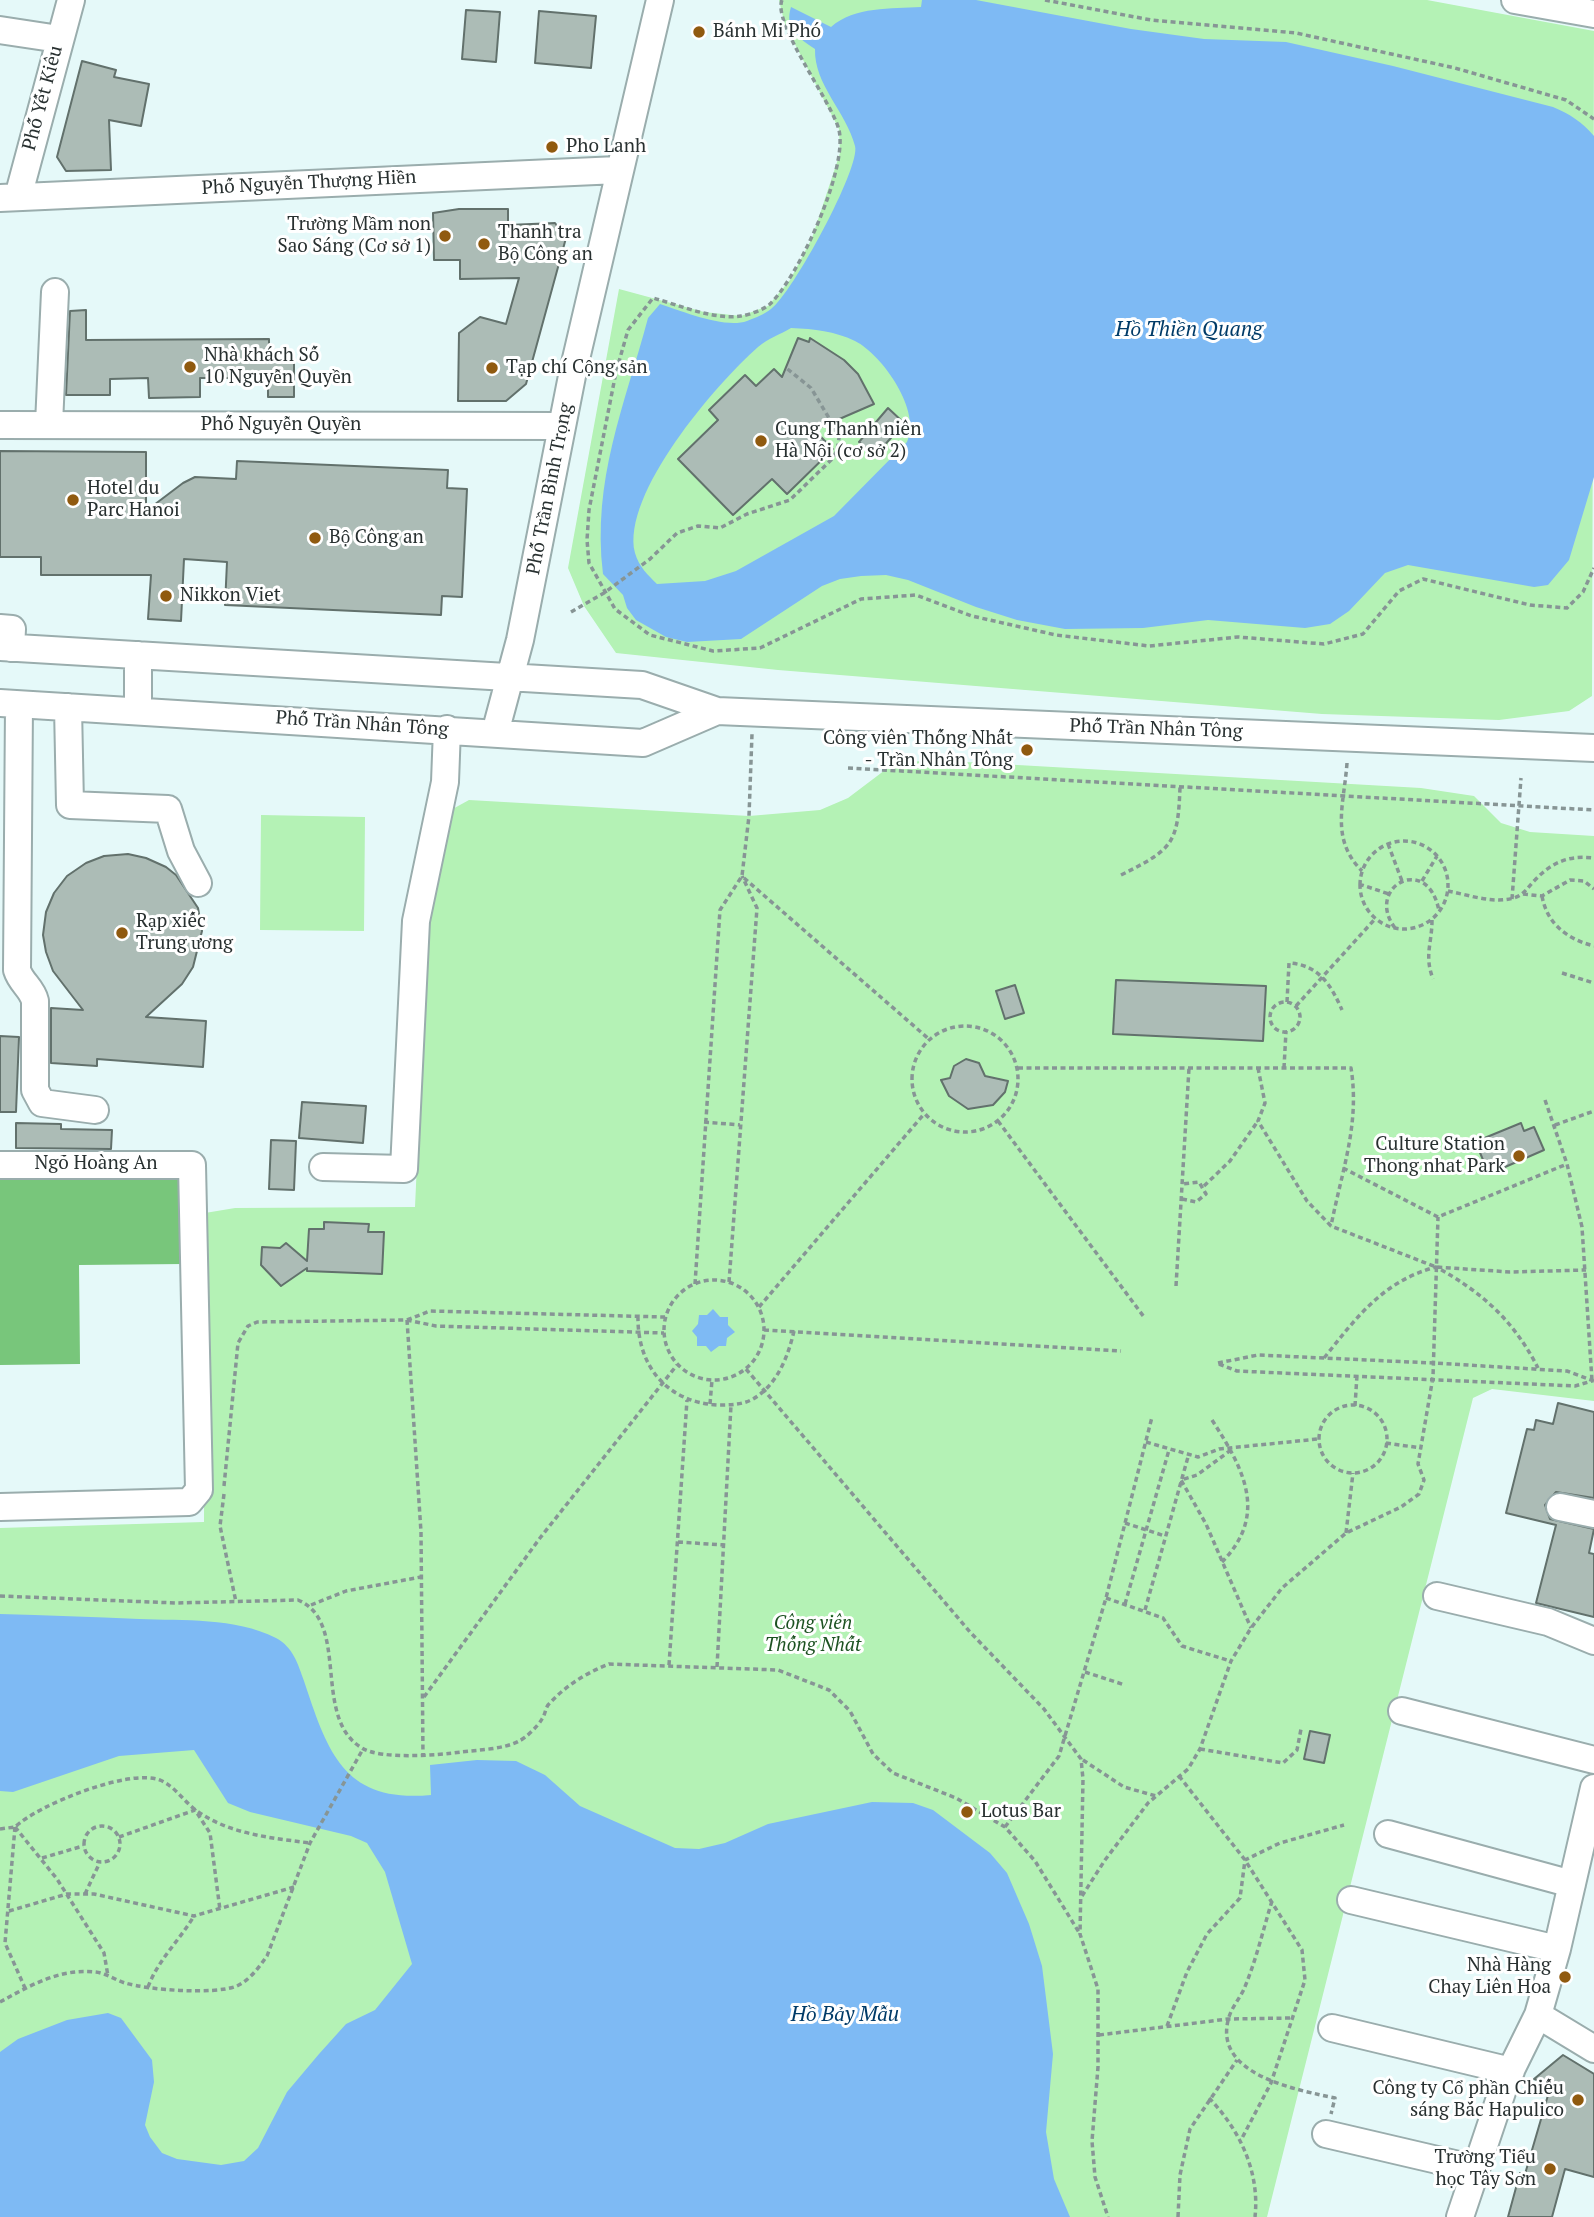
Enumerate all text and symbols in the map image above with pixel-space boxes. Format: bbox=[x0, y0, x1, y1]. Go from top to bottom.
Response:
place label: Bánh Mi Phó bbox=[713, 21, 821, 43]
marker: Bánh Mi Phó bbox=[691, 24, 707, 40]
street label: Phố Yết Kiêu bbox=[18, 43, 68, 153]
place label: Pho Lanh bbox=[566, 136, 646, 158]
marker: Pho Lanh bbox=[544, 139, 560, 155]
street label: Phố Nguyễn Thượng Hiền bbox=[201, 166, 417, 200]
place label: Trường Mầm non Sao Sáng (Cơ sở 1) bbox=[277, 214, 431, 258]
place label: Thanh tra Bộ Công an bbox=[498, 222, 593, 266]
marker: Trường Mầm non Sao Sáng (Cơ sở 1) bbox=[437, 228, 453, 244]
marker: Thanh tra Bộ Công an bbox=[476, 236, 492, 252]
water label: Hồ Thiền Quang bbox=[1115, 317, 1263, 343]
place label: Nhà khách Số 10 Nguyễn Quyền bbox=[204, 345, 352, 389]
place label: Tạp chí Cộng sản bbox=[506, 357, 647, 379]
marker: Nhà khách Số 10 Nguyễn Quyền bbox=[182, 359, 198, 375]
marker: Tạp chí Cộng sản bbox=[484, 360, 500, 376]
street label: Phố Trần Bình Trọng bbox=[522, 401, 578, 577]
street label: Phố Nguyễn Quyền bbox=[201, 414, 361, 436]
place label: Cung Thanh niên Hà Nội (cơ sở 2) bbox=[775, 419, 921, 463]
marker: Cung Thanh niên Hà Nội (cơ sở 2) bbox=[753, 433, 769, 449]
place label: Hotel du Parc Hanoi bbox=[87, 478, 180, 522]
marker: Hotel du Parc Hanoi bbox=[65, 492, 81, 508]
place label: Bộ Công an bbox=[329, 527, 424, 549]
marker: Bộ Công an bbox=[307, 530, 323, 546]
place label: Nikkon Viet bbox=[180, 585, 281, 607]
marker: Nikkon Viet bbox=[158, 588, 174, 604]
street label: Phố Trần Nhân Tông bbox=[275, 707, 449, 741]
street label: Phố Trần Nhân Tông bbox=[1069, 715, 1243, 743]
place label: Công viên Thống Nhất - Trần Nhân Tông bbox=[823, 728, 1013, 772]
marker: Công viên Thống Nhất - Trần Nhân Tông bbox=[1019, 742, 1035, 758]
place label: Rạp xiếc Trung ương bbox=[136, 911, 233, 955]
marker: Rạp xiếc Trung ương bbox=[114, 925, 130, 941]
place label: Culture Station Thong nhat Park bbox=[1364, 1134, 1505, 1178]
marker: Culture Station Thong nhat Park bbox=[1511, 1148, 1527, 1164]
street label: Ngõ Hoàng An bbox=[34, 1153, 158, 1175]
park label: Công viên Thống Nhất bbox=[765, 1613, 861, 1657]
place label: Lotus Bar bbox=[981, 1801, 1061, 1823]
marker: Lotus Bar bbox=[959, 1804, 975, 1820]
place label: Nhà Hàng Chay Liên Hoa bbox=[1428, 1955, 1551, 1999]
marker: Nhà Hàng Chay Liên Hoa bbox=[1557, 1969, 1573, 1985]
water label: Hồ Bảy Mẫu bbox=[791, 2002, 899, 2028]
place label: Công ty Cổ phần Chiếu sáng Bắc Hapulico bbox=[1372, 2078, 1564, 2122]
marker: Công ty Cổ phần Chiếu sáng Bắc Hapulico bbox=[1570, 2092, 1586, 2108]
place label: Trường Tiểu học Tây Sơn bbox=[1434, 2147, 1536, 2191]
marker: Trường Tiểu học Tây Sơn bbox=[1542, 2161, 1558, 2177]

